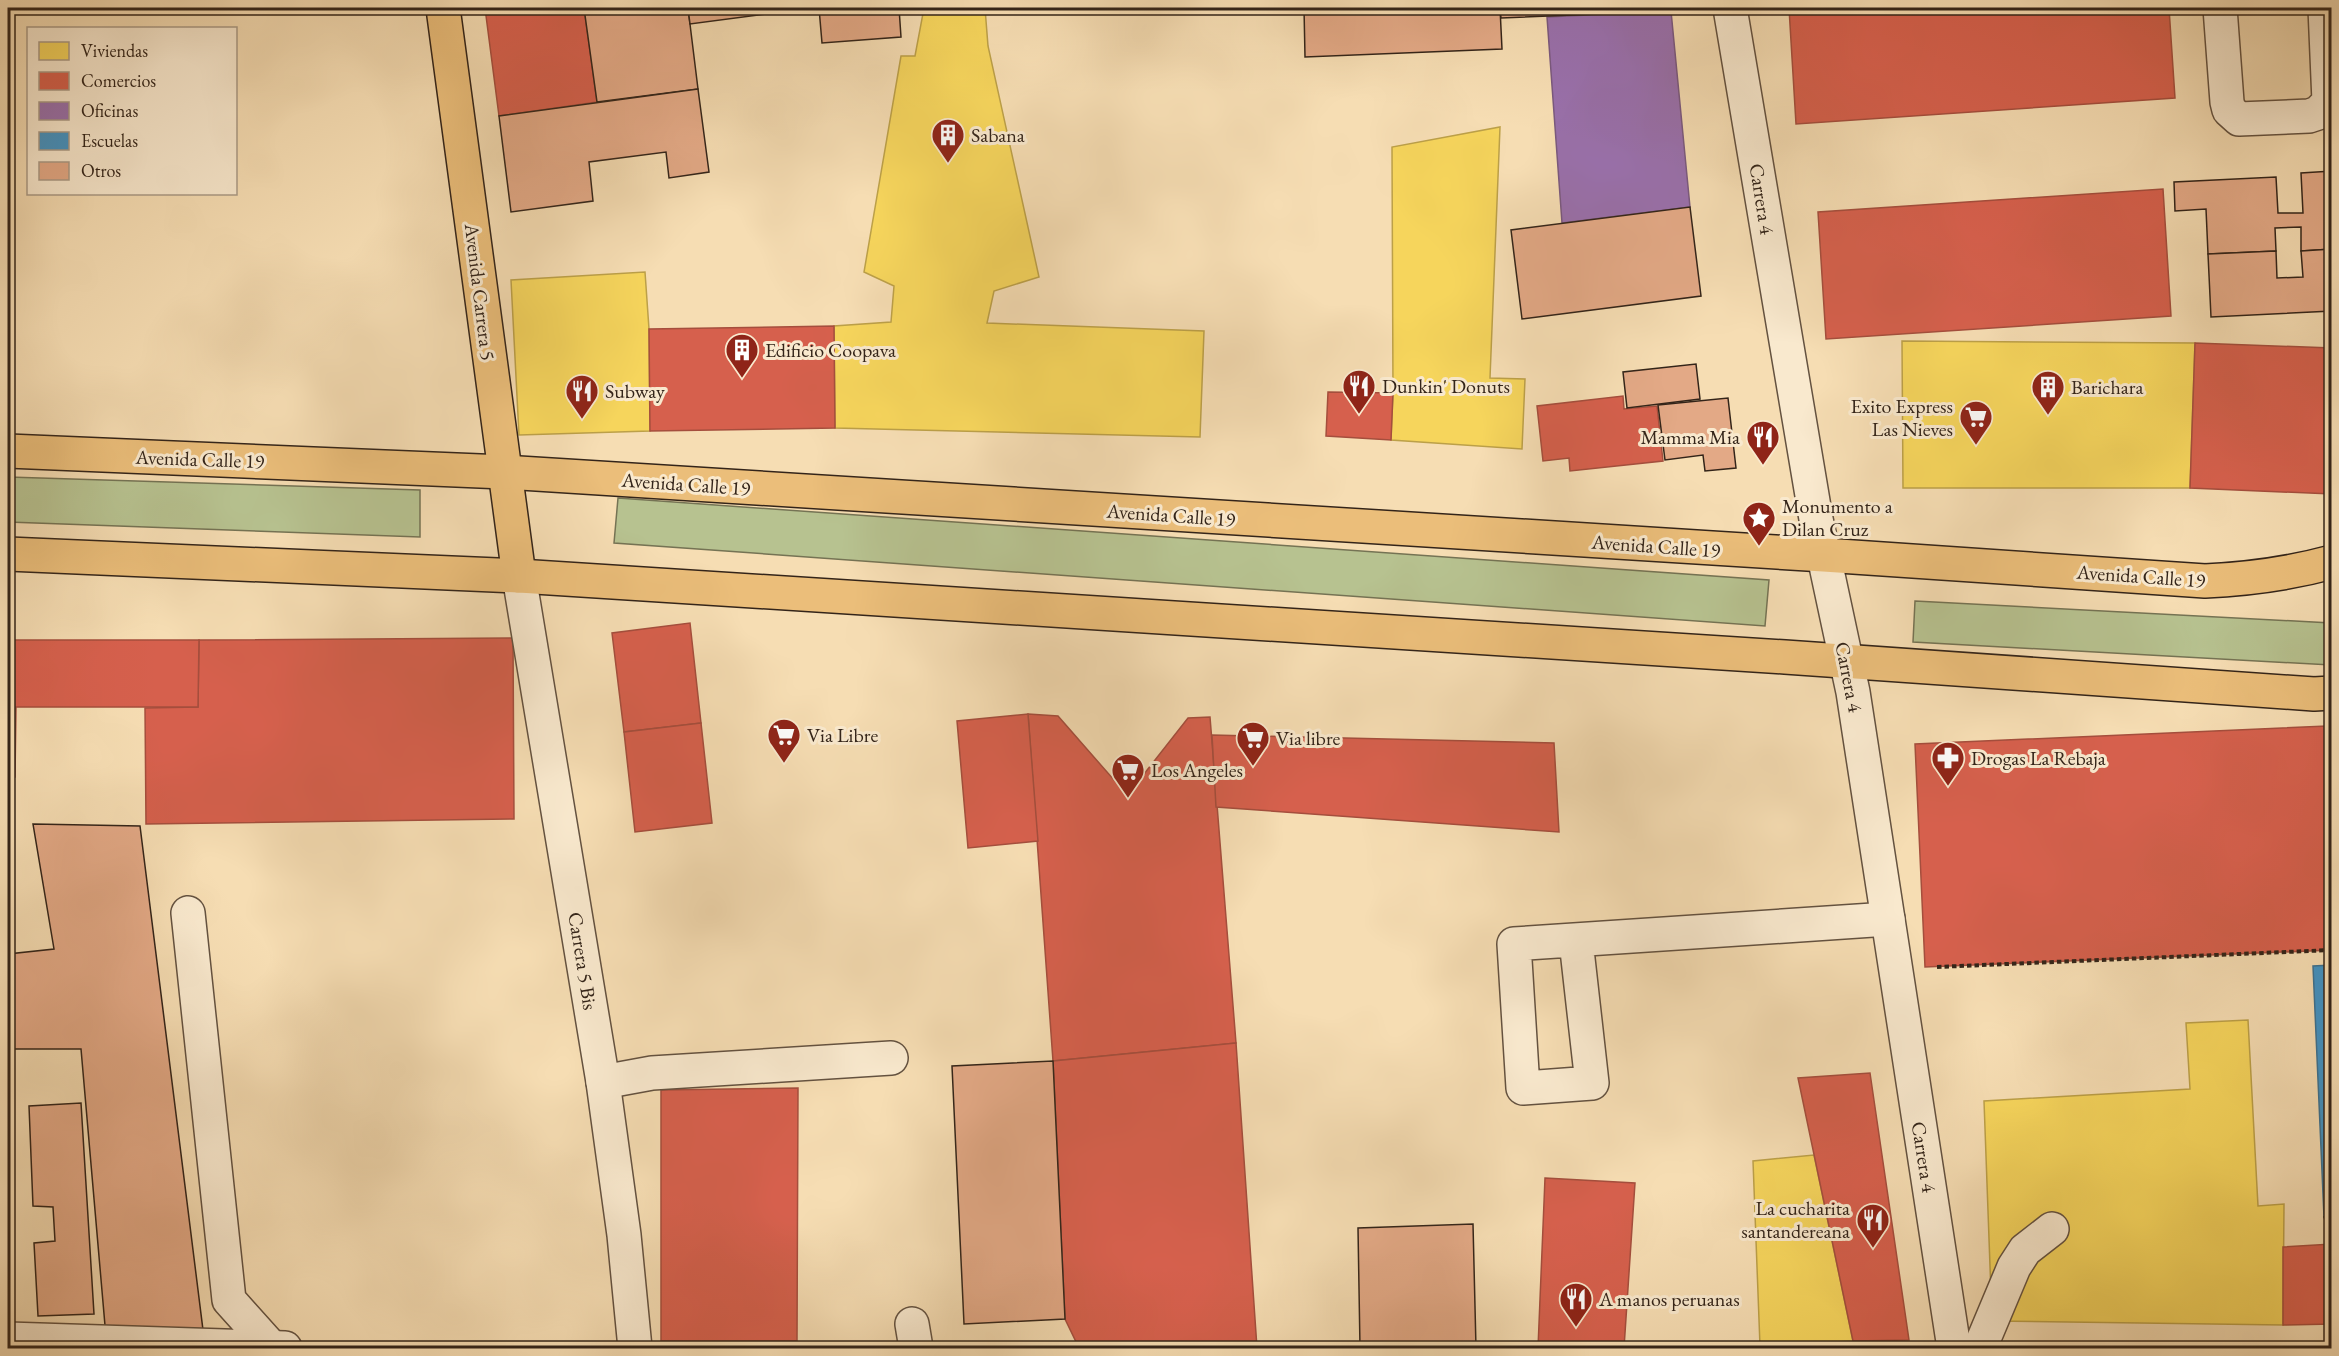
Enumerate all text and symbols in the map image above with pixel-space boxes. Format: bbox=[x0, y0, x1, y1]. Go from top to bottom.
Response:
legend bbox=[27, 27, 237, 195]
text: Viviendas bbox=[81, 39, 148, 62]
text: Comercios bbox=[81, 69, 156, 92]
text: Oficinas bbox=[81, 99, 138, 122]
building icon: Sabana bbox=[930, 117, 966, 164]
place label: Sabana bbox=[971, 122, 1025, 148]
text: Escuelas bbox=[81, 129, 138, 152]
text: Otros bbox=[81, 159, 121, 182]
street label: Carrera 4 bbox=[1744, 162, 1781, 237]
street label: Avenida Carrera 5 bbox=[459, 221, 501, 362]
building icon: Edificio Coopava bbox=[724, 332, 760, 379]
place label: Edificio Coopava bbox=[765, 337, 896, 363]
restaurant icon: Dunkin' Donuts bbox=[1341, 368, 1377, 415]
building icon: Barichara bbox=[2030, 369, 2066, 416]
restaurant icon: Subway bbox=[564, 373, 600, 420]
place label: Dunkin' Donuts bbox=[1382, 373, 1510, 399]
place label: Barichara bbox=[2071, 374, 2143, 400]
place label: Subway bbox=[605, 378, 665, 404]
place label: Exito Express Las Nieves bbox=[1850, 393, 1953, 442]
supermarket icon: Exito Express Las Nieves bbox=[1958, 399, 1994, 446]
restaurant icon: Mamma Mia bbox=[1745, 419, 1781, 466]
place label: Mamma Mia bbox=[1640, 424, 1740, 450]
street label: Avenida Calle 19 bbox=[134, 444, 265, 474]
street label: Avenida Calle 19 bbox=[620, 466, 752, 501]
place label: Monumento a Dilan Cruz bbox=[1782, 493, 1893, 542]
street label: Avenida Calle 19 bbox=[1105, 497, 1237, 532]
place icon: Monumento a Dilan Cruz bbox=[1741, 500, 1777, 547]
street label: Avenida Calle 19 bbox=[1590, 528, 1722, 563]
street label: Avenida Calle 19 bbox=[2075, 558, 2207, 593]
street label: Carrera 4 bbox=[1829, 639, 1869, 715]
supermarket icon: Via Libre bbox=[766, 717, 802, 764]
supermarket icon: Via libre bbox=[1235, 720, 1271, 767]
place label: Via Libre bbox=[807, 722, 878, 748]
place label: Via libre bbox=[1276, 725, 1341, 751]
pharmacy icon: Drogas La Rebaja bbox=[1930, 740, 1966, 787]
place label: Drogas La Rebaja bbox=[1971, 745, 2106, 771]
supermarket icon: Los Angeles bbox=[1110, 752, 1146, 799]
place label: Los Angeles bbox=[1151, 757, 1243, 783]
street label: Carrera 5 Bis bbox=[562, 910, 604, 1012]
street label: Carrera 4 bbox=[1906, 1120, 1943, 1195]
place label: La cucharita santandereana bbox=[1741, 1195, 1850, 1244]
restaurant icon: La cucharita santandereana bbox=[1855, 1202, 1891, 1249]
restaurant icon: A manos peruanas bbox=[1558, 1281, 1594, 1328]
place label: A manos peruanas bbox=[1598, 1286, 1740, 1312]

